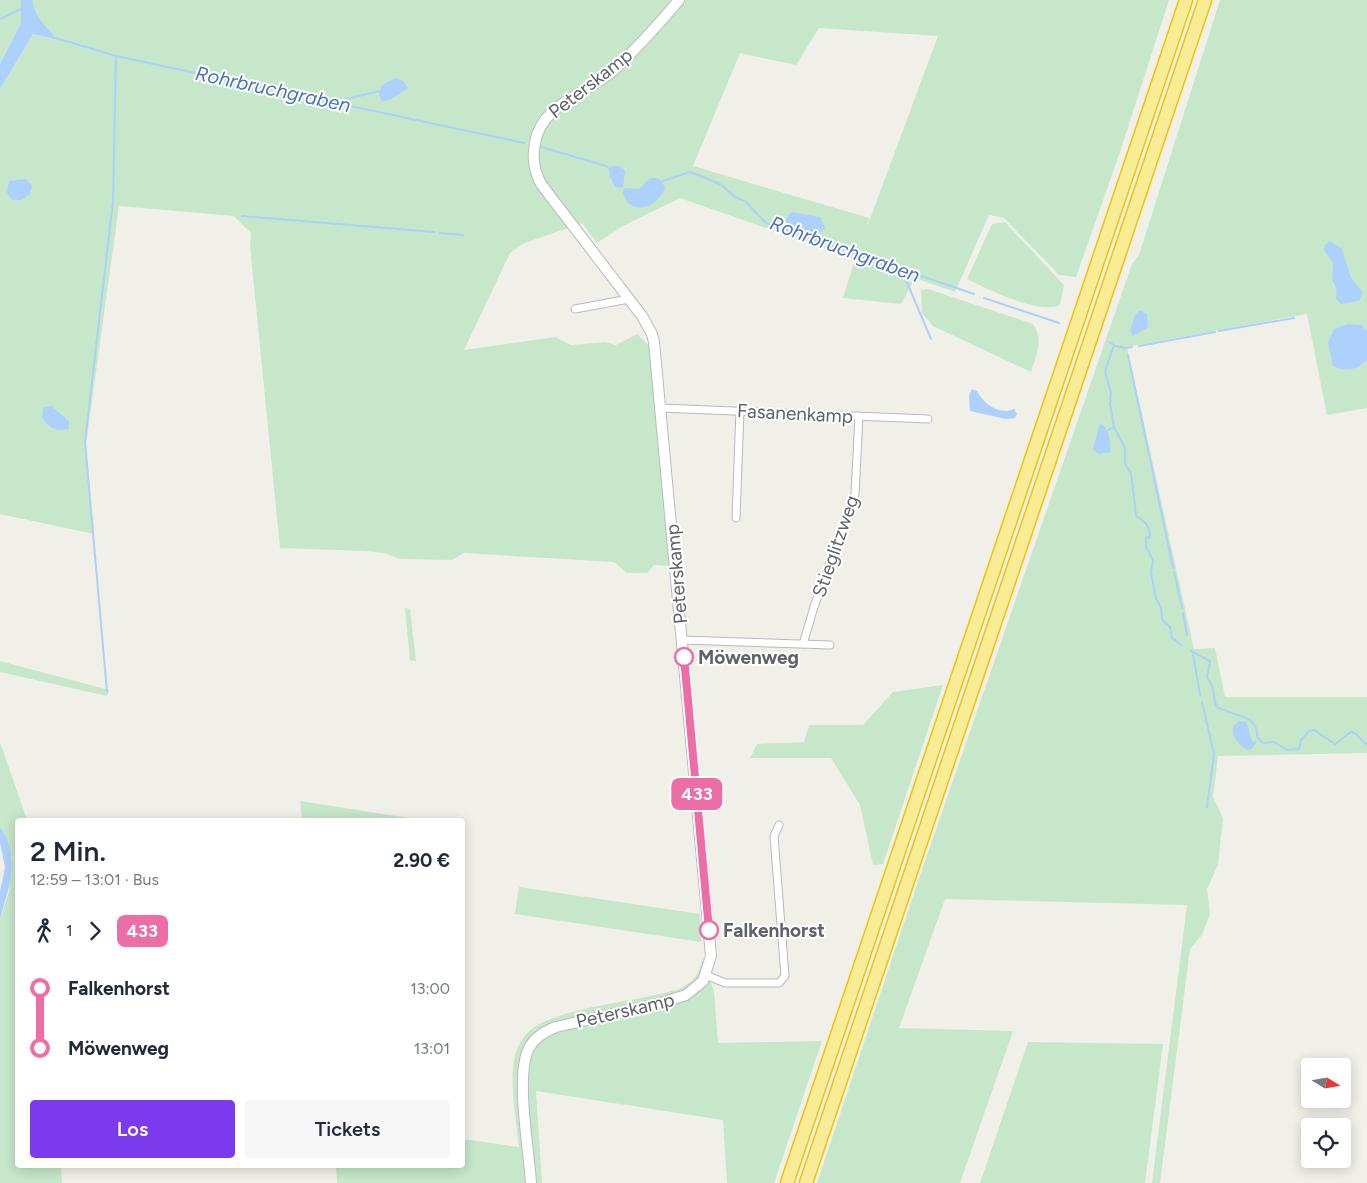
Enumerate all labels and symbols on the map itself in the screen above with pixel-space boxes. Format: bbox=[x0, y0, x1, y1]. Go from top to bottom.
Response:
street label: Peterskamp bbox=[544, 44, 637, 123]
water label: Rohrbruchgraben bbox=[193, 61, 353, 117]
water label: Rohrbruchgraben bbox=[767, 211, 923, 287]
street label: Fasanenkamp bbox=[736, 399, 854, 428]
street label: Stieglitzweg bbox=[807, 492, 864, 600]
street label: Peterskamp bbox=[661, 523, 692, 625]
place label: Möwenweg bbox=[698, 646, 799, 669]
marker: Möwenweg bbox=[674, 647, 694, 667]
line badge: 433 bbox=[668, 778, 726, 810]
place label: Falkenhorst bbox=[723, 919, 825, 942]
marker: Falkenhorst bbox=[699, 920, 719, 940]
street label: Peterskamp bbox=[574, 988, 676, 1033]
north arrow bbox=[1301, 1058, 1351, 1108]

